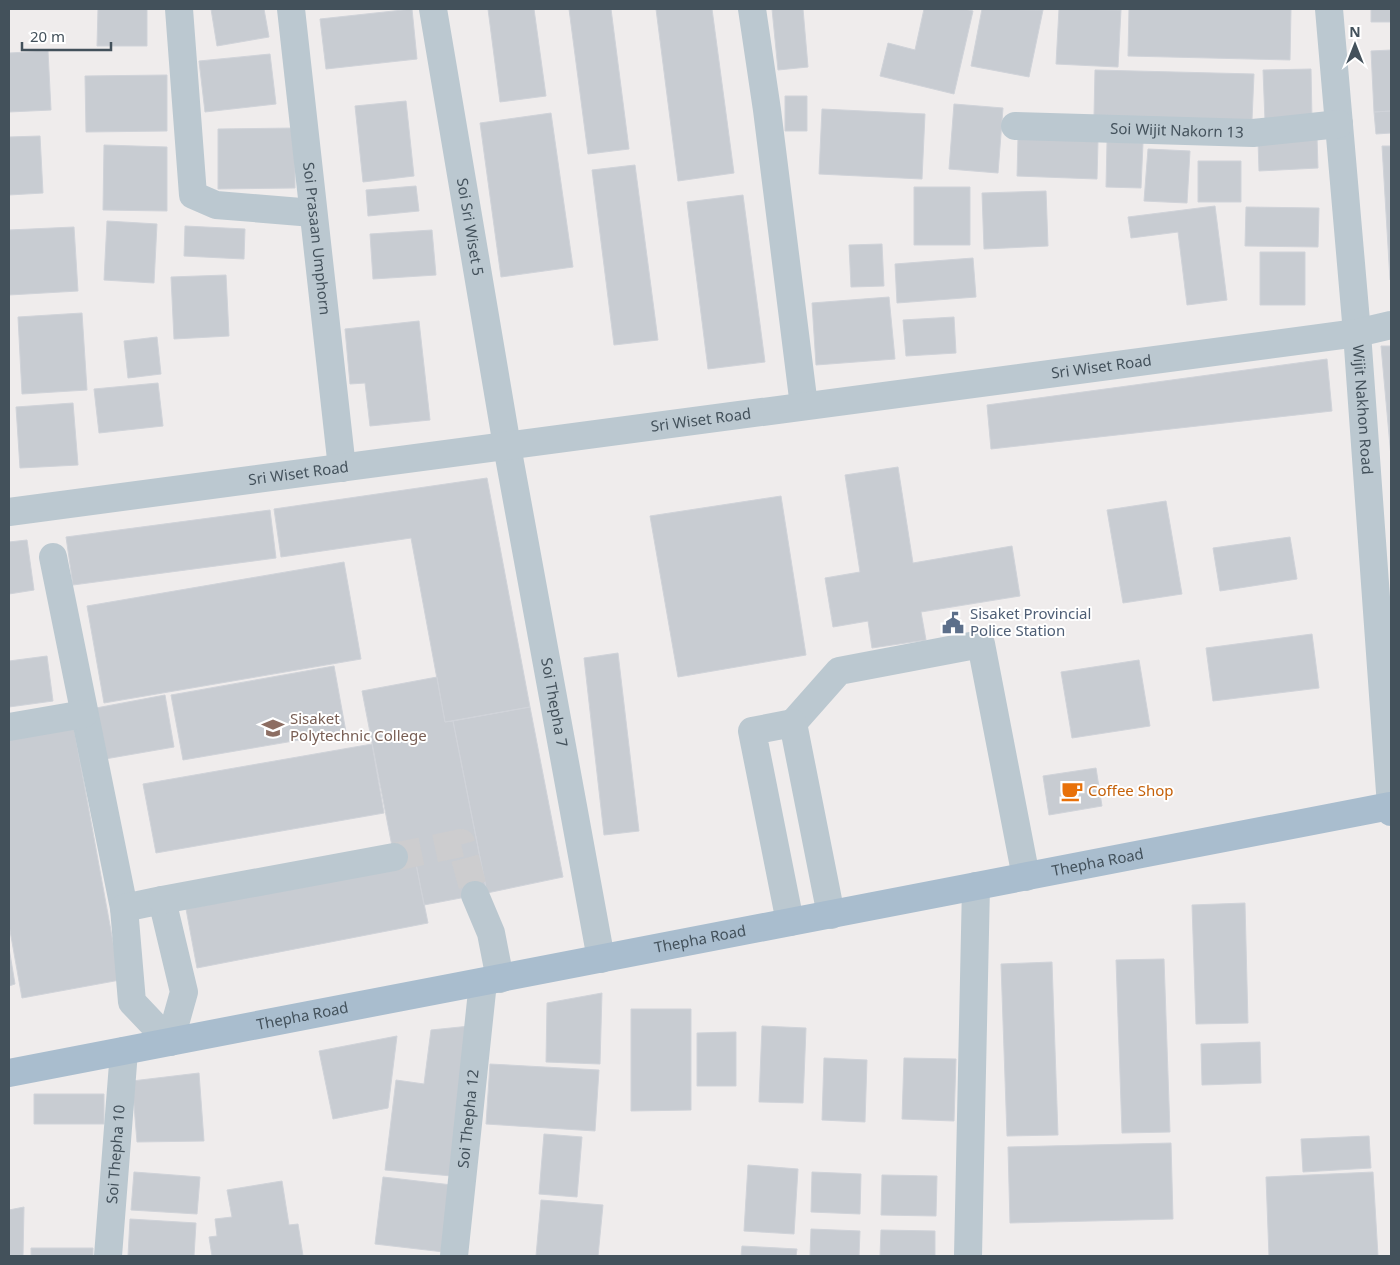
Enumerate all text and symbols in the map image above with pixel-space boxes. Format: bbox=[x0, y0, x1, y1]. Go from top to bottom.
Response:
scale bar bbox=[22, 20, 111, 52]
north arrow bbox=[1330, 20, 1380, 70]
text: N bbox=[1349, 22, 1361, 41]
text: 20 m bbox=[30, 26, 65, 46]
street label: Soi Wijit Nakorn 13 bbox=[1110, 118, 1244, 142]
street label: Soi Prasaan Umphorn bbox=[299, 161, 336, 316]
street label: Soi Sri Wiset 5 bbox=[453, 176, 489, 277]
street label: Wijit Nakhon Road bbox=[1349, 344, 1378, 475]
street label: Sri Wiset Road bbox=[1050, 349, 1153, 383]
street label: Sri Wiset Road bbox=[649, 403, 752, 436]
street label: Sri Wiset Road bbox=[247, 456, 350, 489]
place label: Sisaket Provincial Police Station bbox=[970, 603, 1091, 640]
public building icon: Sisaket Provincial Police Station bbox=[940, 610, 966, 636]
street label: Soi Thepha 7 bbox=[537, 656, 573, 749]
place label: Sisaket Polytechnic College bbox=[290, 708, 427, 745]
school or university icon: Sisaket Polytechnic College bbox=[260, 715, 286, 741]
cafe icon: Coffee Shop bbox=[1059, 778, 1085, 804]
place label: Coffee Shop bbox=[1088, 780, 1174, 800]
street label: Thepha Road bbox=[1050, 843, 1145, 880]
street label: Thepha Road bbox=[652, 920, 748, 957]
street label: Thepha Road bbox=[255, 997, 350, 1034]
street label: Soi Thepha 12 bbox=[452, 1068, 483, 1169]
street label: Soi Thepha 10 bbox=[101, 1104, 129, 1204]

